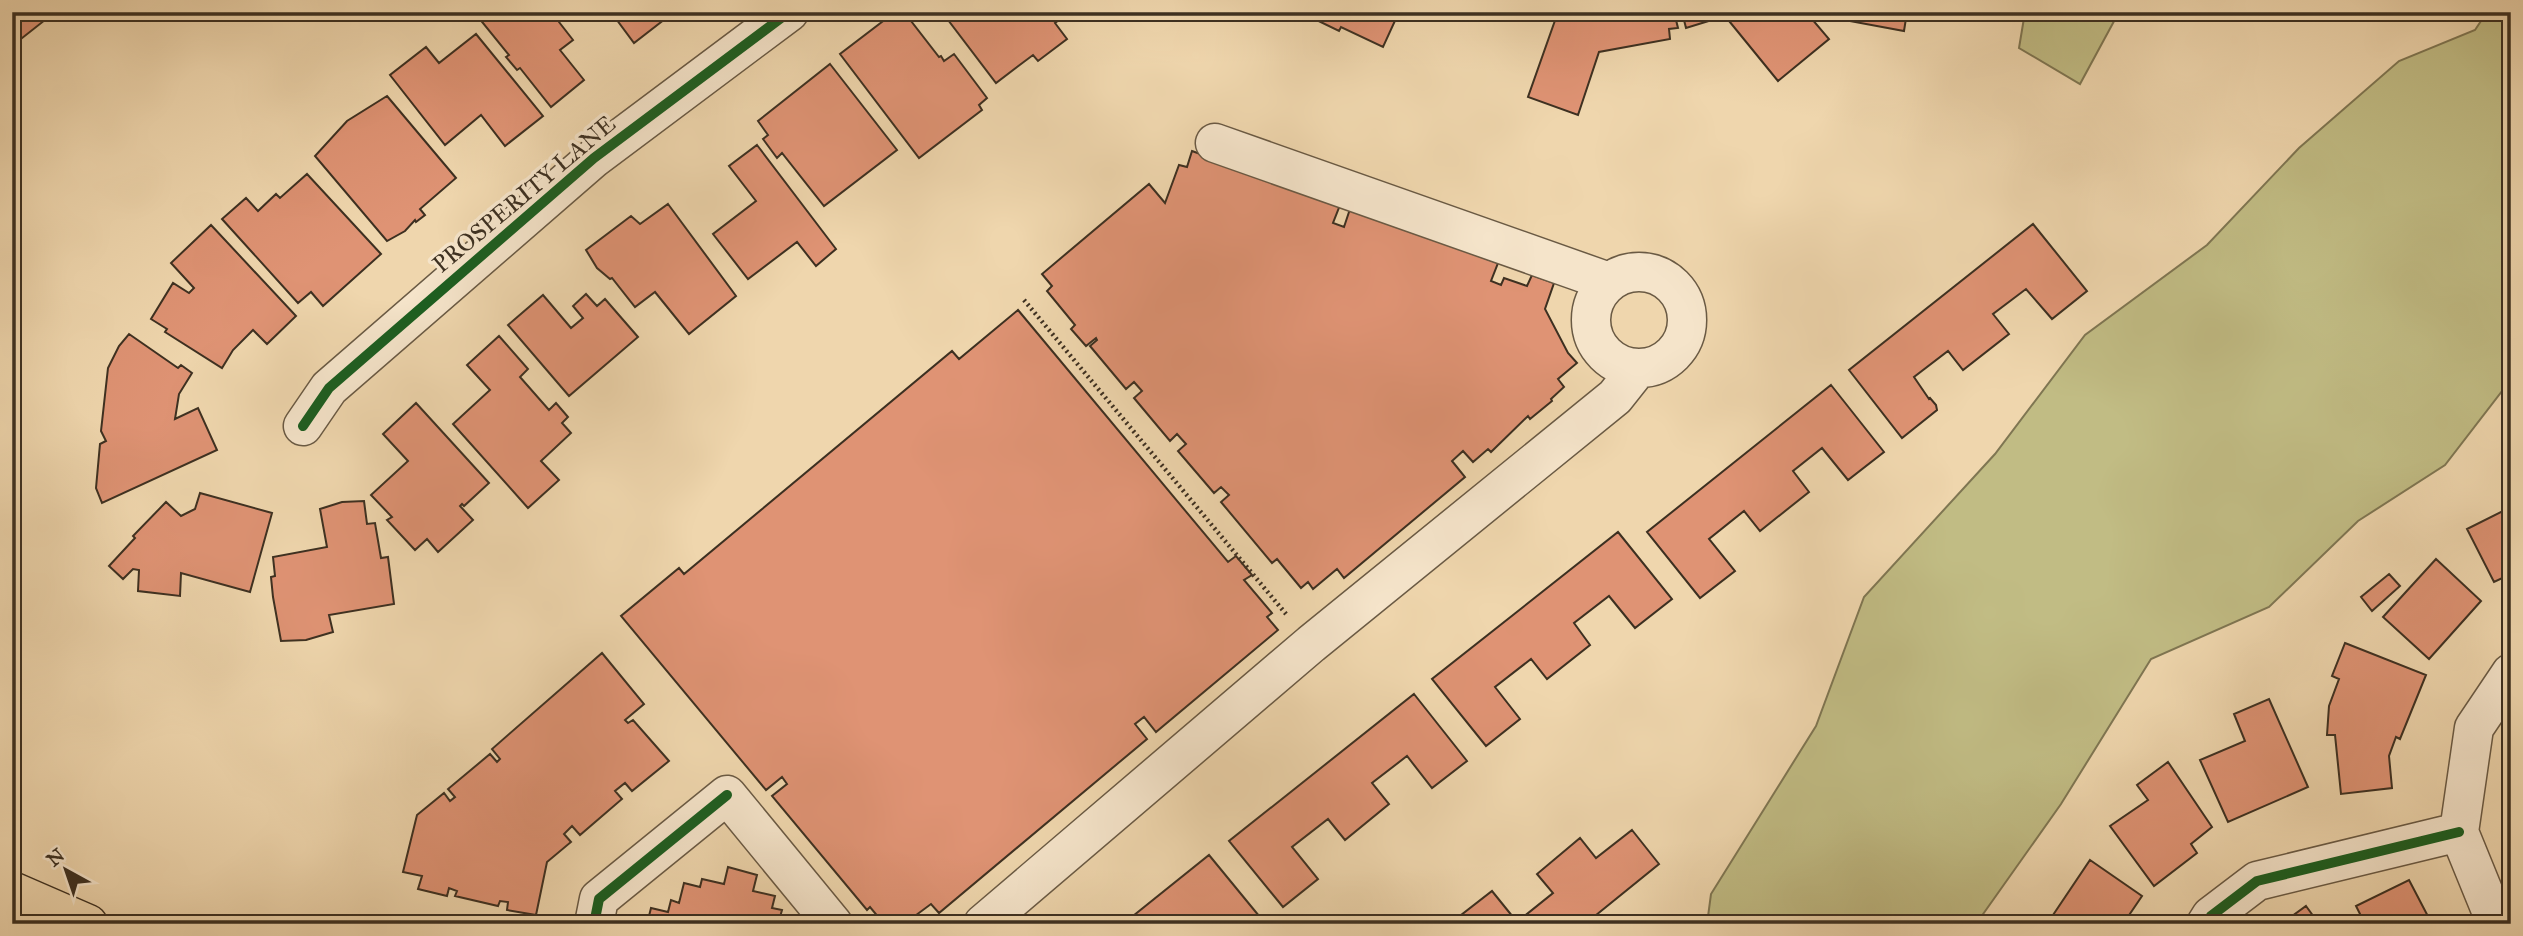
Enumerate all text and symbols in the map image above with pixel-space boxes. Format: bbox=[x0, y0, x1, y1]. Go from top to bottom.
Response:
street label: PROSPERITY LANE bbox=[427, 109, 621, 279]
north arrow bbox=[32, 834, 102, 904]
text: N bbox=[42, 843, 69, 871]

